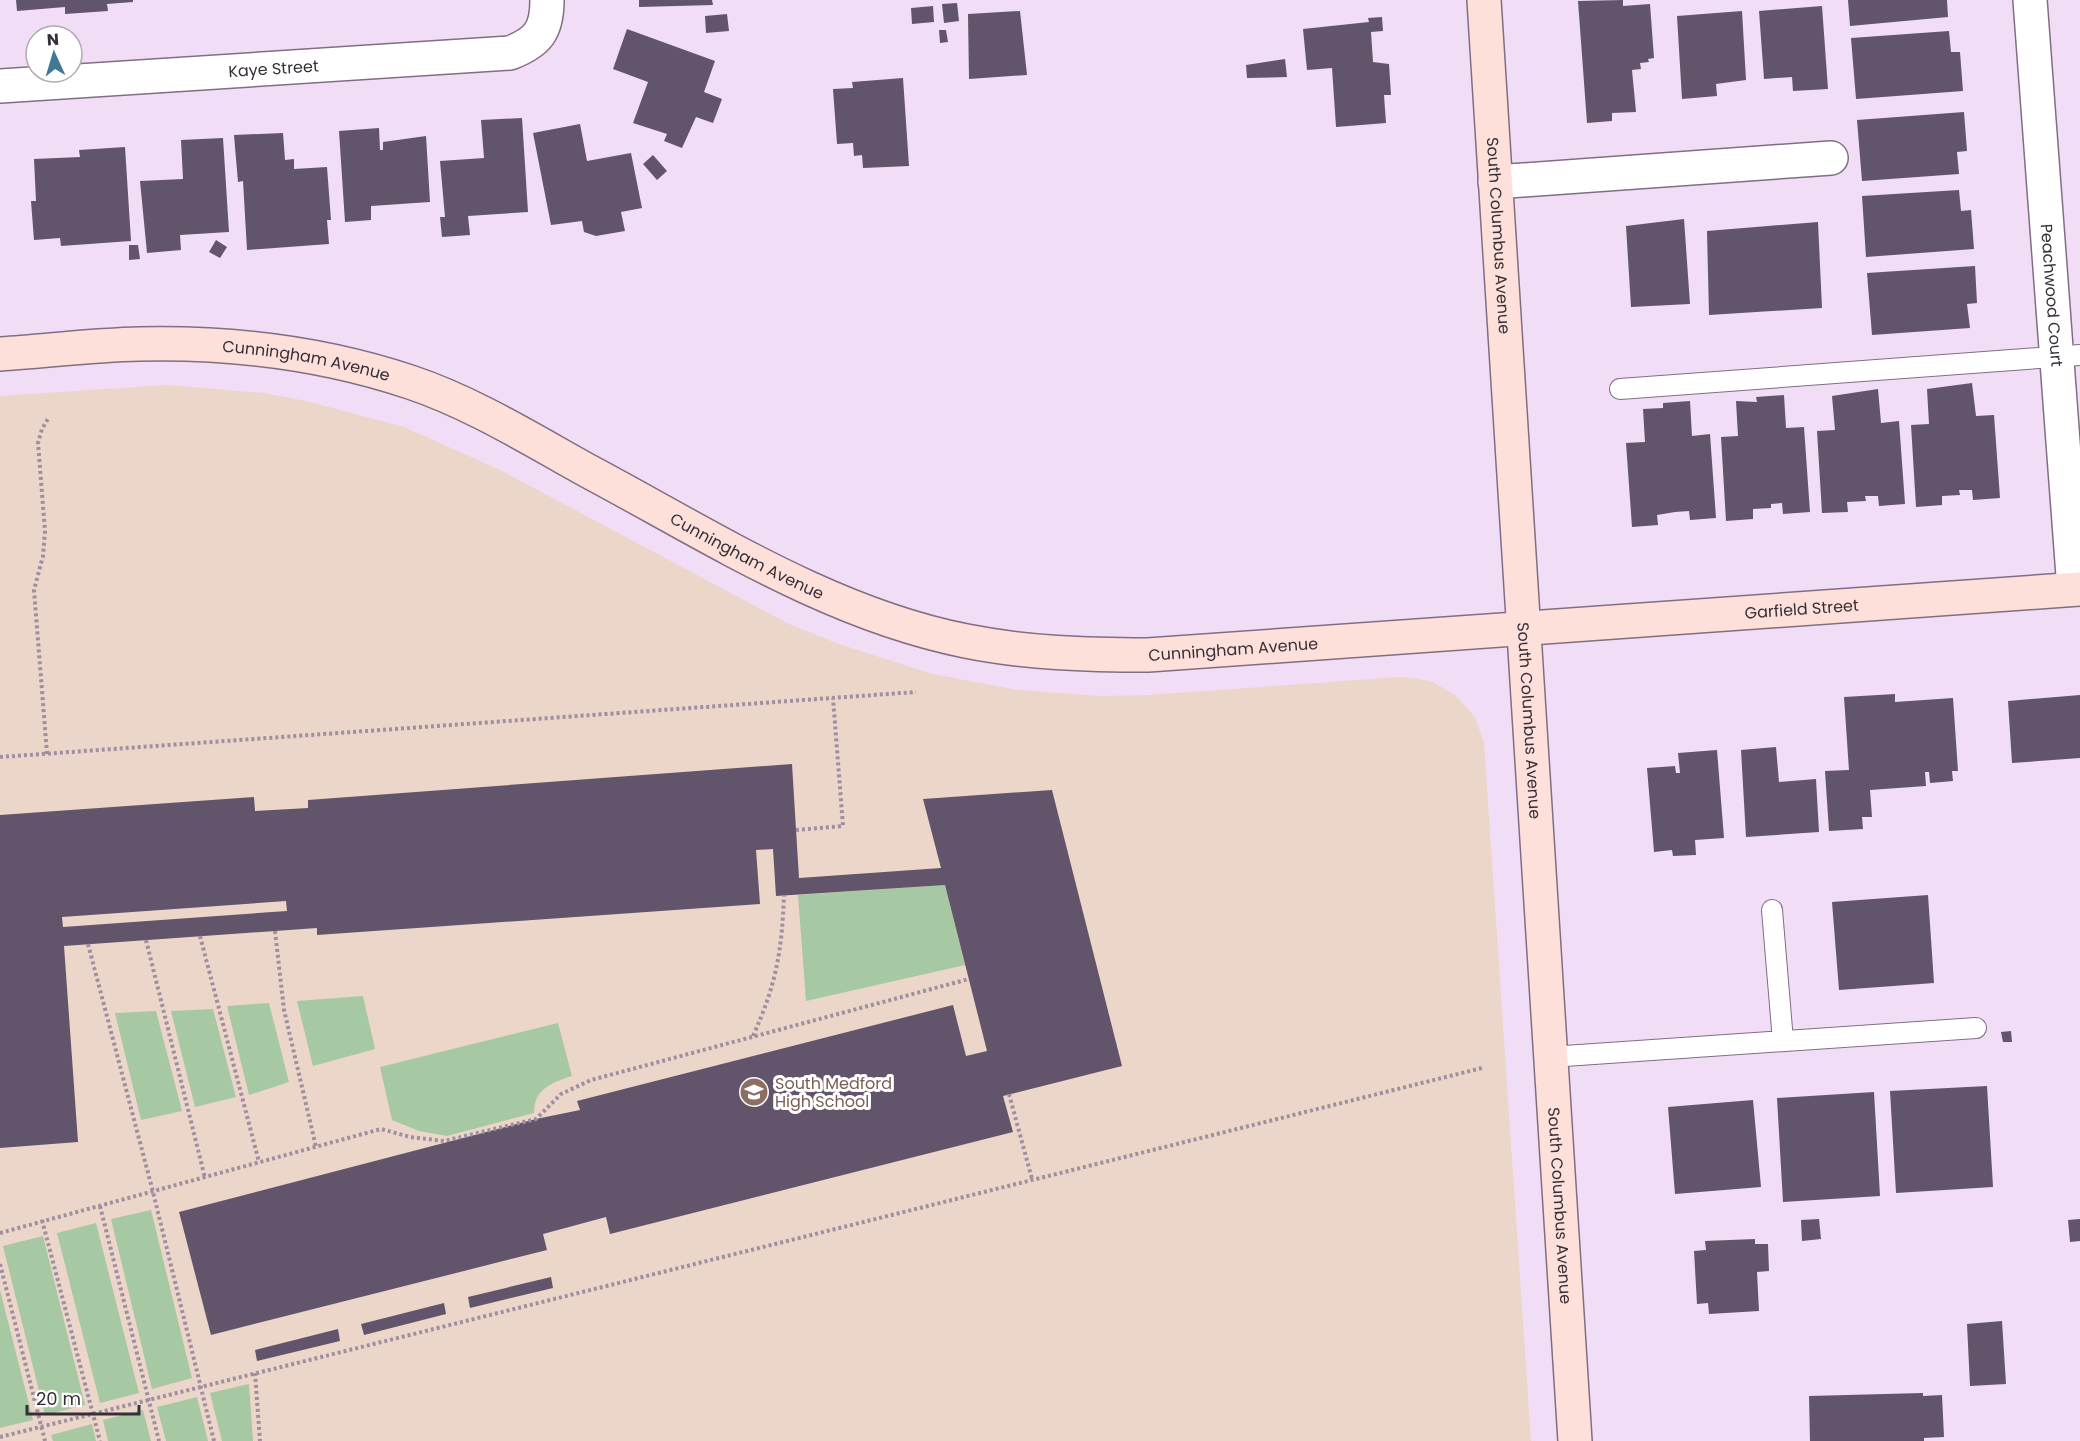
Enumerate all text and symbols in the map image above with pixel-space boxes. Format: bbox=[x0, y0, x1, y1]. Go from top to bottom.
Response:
north arrow bbox=[24, 24, 84, 84]
text: N bbox=[46, 28, 60, 51]
street label: Kaye Street bbox=[228, 54, 320, 83]
street label: South Columbus Avenue bbox=[1481, 136, 1517, 335]
street label: Peachwood Court bbox=[2035, 223, 2069, 368]
street label: Cunningham Avenue bbox=[222, 334, 393, 387]
street label: Cunningham Avenue bbox=[666, 507, 828, 605]
street label: Garfield Street bbox=[1744, 593, 1860, 624]
street label: South Columbus Avenue bbox=[1512, 621, 1547, 820]
street label: Cunningham Avenue bbox=[1147, 631, 1319, 666]
place label: South Medford High School bbox=[775, 1072, 892, 1113]
school or university icon: South Medford High School bbox=[738, 1076, 770, 1108]
street label: South Columbus Avenue bbox=[1542, 1106, 1578, 1305]
scale bar bbox=[27, 1378, 140, 1416]
text: 20 m bbox=[36, 1386, 81, 1411]

